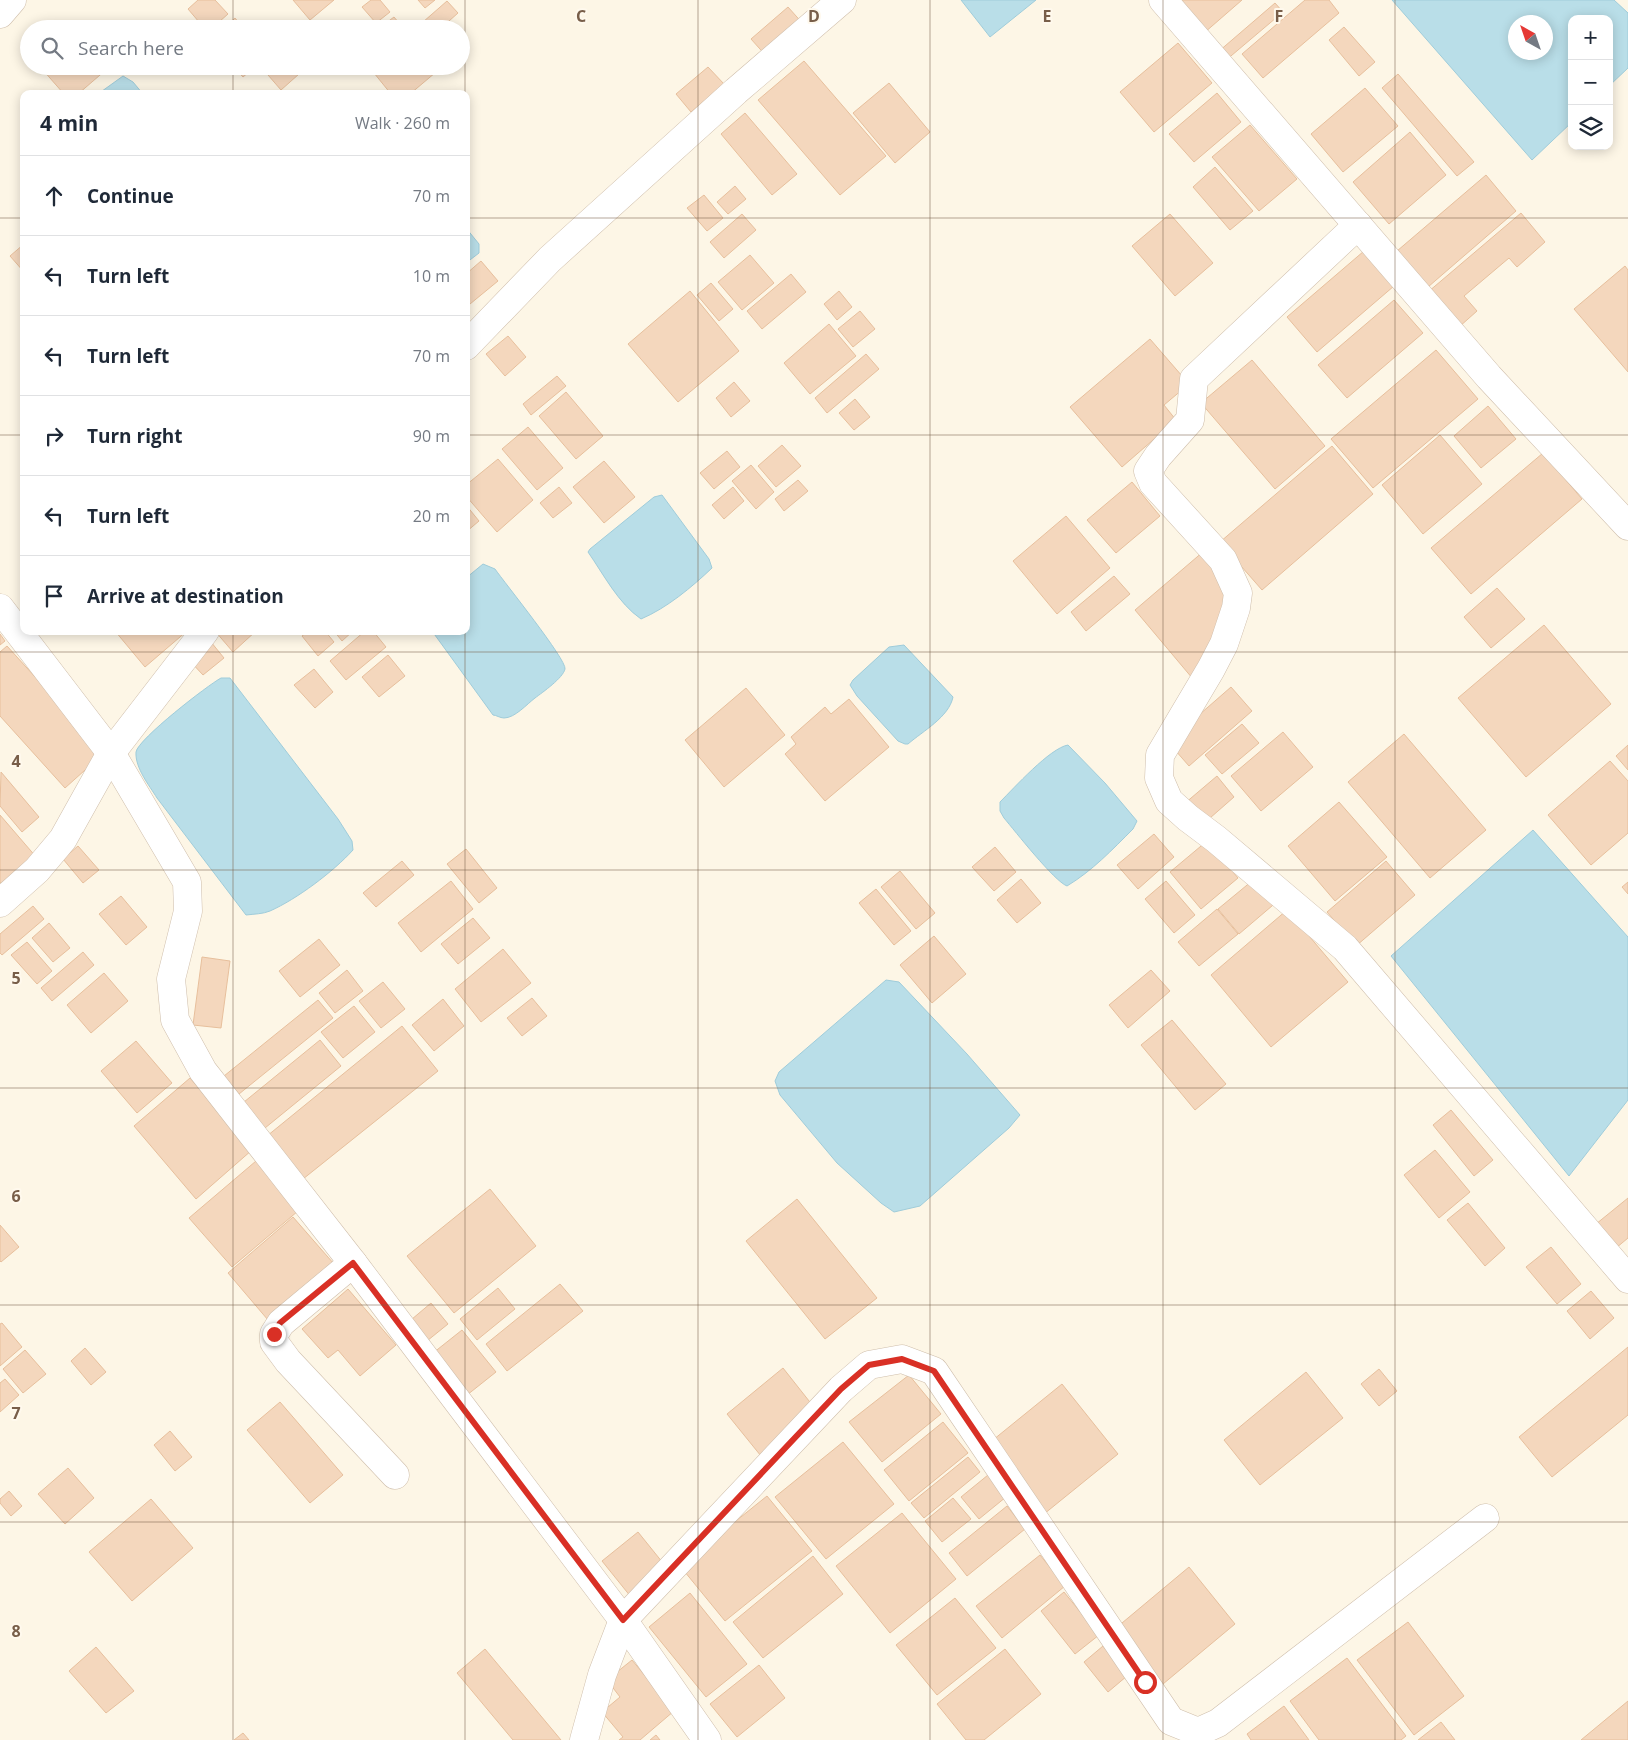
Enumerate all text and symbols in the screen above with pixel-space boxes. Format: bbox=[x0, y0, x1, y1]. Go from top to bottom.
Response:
text: C bbox=[576, 5, 586, 27]
text: D bbox=[808, 5, 820, 27]
text: E bbox=[1043, 5, 1052, 27]
text: F bbox=[1275, 5, 1283, 27]
north arrow bbox=[1508, 15, 1553, 60]
map controls bbox=[1568, 15, 1613, 150]
button: + bbox=[1568, 15, 1613, 60]
search box bbox=[20, 20, 470, 75]
icon: search bbox=[38, 34, 66, 62]
text: Search here bbox=[78, 35, 184, 61]
button: − bbox=[1568, 60, 1613, 105]
button: layers bbox=[1568, 105, 1613, 150]
text: 4 min bbox=[40, 109, 98, 137]
text: Walk · 260 m bbox=[355, 112, 450, 134]
icon: ahead bbox=[40, 182, 68, 210]
text: Continue bbox=[87, 183, 174, 209]
text: 70 m bbox=[413, 185, 450, 207]
icon: left bbox=[40, 262, 68, 290]
text: Turn left bbox=[87, 263, 169, 289]
text: 10 m bbox=[413, 265, 450, 287]
icon: left bbox=[40, 342, 68, 370]
text: Turn left bbox=[87, 343, 169, 369]
text: 70 m bbox=[413, 345, 450, 367]
icon: right bbox=[40, 422, 68, 450]
text: Turn right bbox=[87, 423, 182, 449]
text: 90 m bbox=[413, 425, 450, 447]
icon: left bbox=[40, 502, 68, 530]
text: Turn left bbox=[87, 503, 169, 529]
text: 20 m bbox=[413, 505, 450, 527]
icon: arrive bbox=[40, 582, 68, 610]
text: Arrive at destination bbox=[87, 583, 284, 609]
text: 4 bbox=[11, 750, 21, 772]
text: 5 bbox=[11, 967, 21, 989]
text: 6 bbox=[11, 1185, 21, 1207]
route end bbox=[263, 1323, 286, 1346]
text: 7 bbox=[11, 1402, 21, 1424]
text: 8 bbox=[11, 1620, 21, 1642]
route start bbox=[1134, 1671, 1157, 1694]

